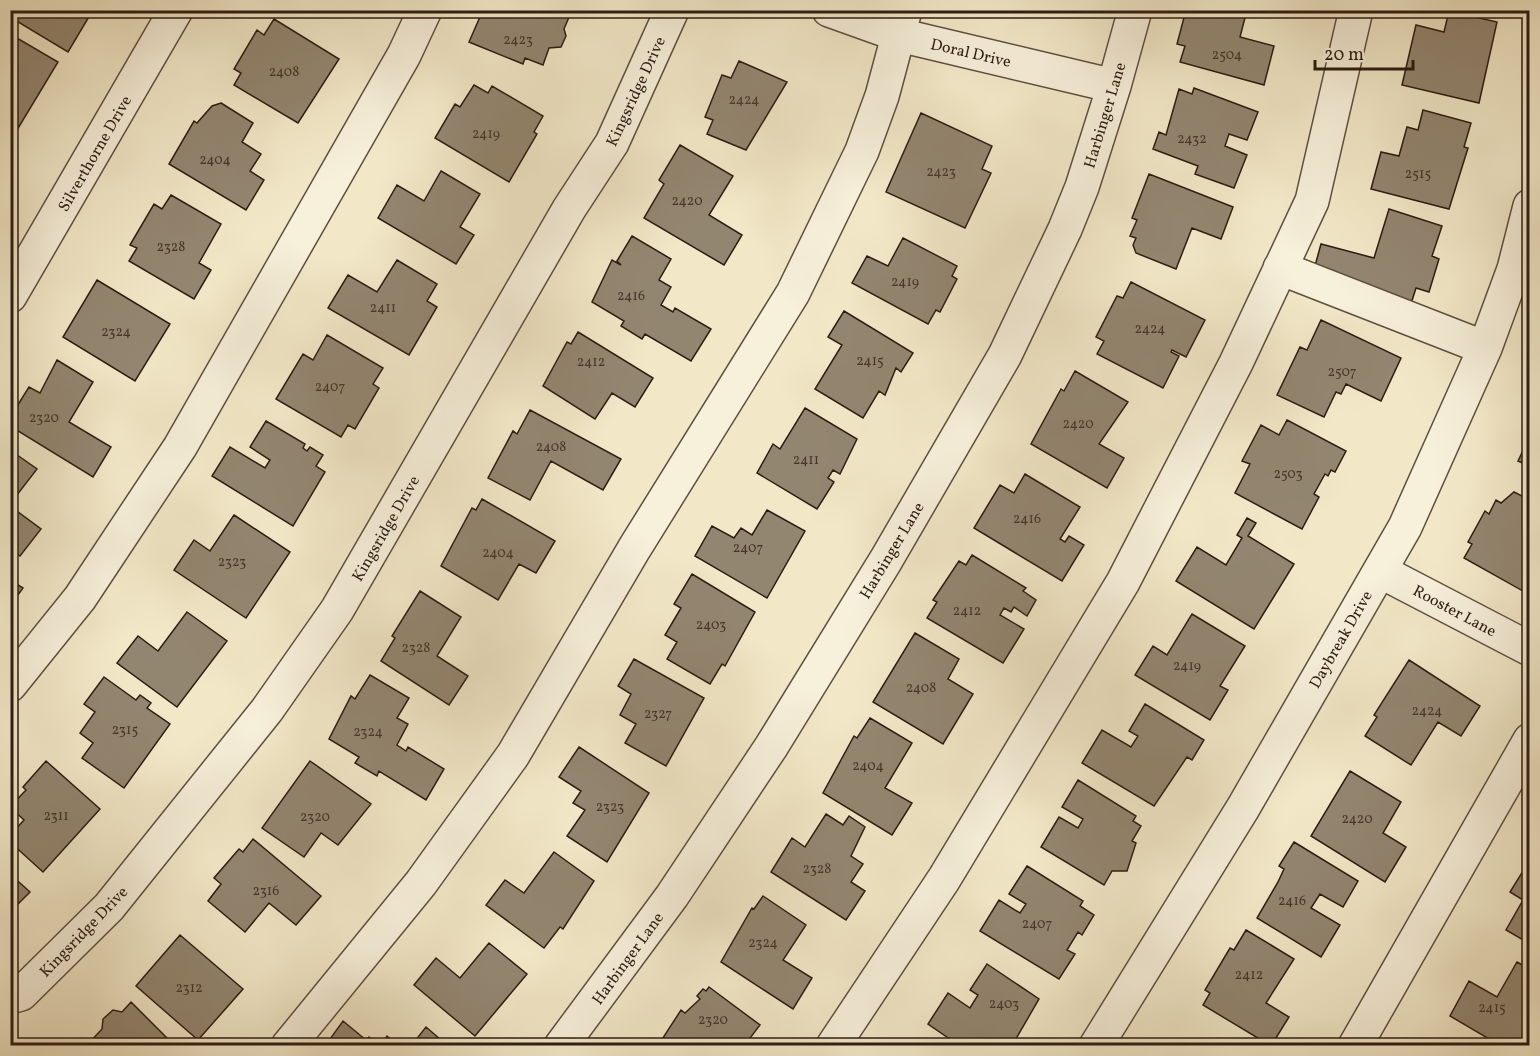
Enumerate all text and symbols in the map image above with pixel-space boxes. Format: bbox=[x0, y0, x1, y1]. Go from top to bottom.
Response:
house number: 2423 bbox=[503, 31, 533, 50]
street label: Kingsridge Drive bbox=[602, 33, 672, 150]
scale bar bbox=[1315, 33, 1412, 71]
street label: Doral Drive bbox=[928, 34, 1013, 74]
text: 20 m bbox=[1324, 43, 1364, 68]
house number: 2504 bbox=[1212, 46, 1242, 65]
street label: Harbinger Lane bbox=[1079, 60, 1132, 171]
house number: 2408 bbox=[269, 63, 299, 82]
house number: 2424 bbox=[729, 91, 759, 110]
street label: Silverthorne Drive bbox=[54, 92, 138, 216]
house number: 2419 bbox=[472, 125, 500, 144]
house number: 2432 bbox=[1177, 130, 1207, 149]
house number: 2404 bbox=[199, 151, 231, 170]
house number: 2423 bbox=[926, 163, 956, 182]
house number: 2515 bbox=[1405, 165, 1431, 184]
house number: 2420 bbox=[671, 192, 703, 211]
house number: 2328 bbox=[157, 238, 185, 257]
house number: 2419 bbox=[891, 273, 919, 292]
house number: 2416 bbox=[617, 287, 645, 306]
house number: 2411 bbox=[370, 299, 396, 318]
house number: 2424 bbox=[1135, 320, 1165, 339]
house number: 2324 bbox=[101, 323, 131, 342]
house number: 2415 bbox=[856, 352, 884, 371]
house number: 2412 bbox=[577, 353, 605, 372]
house number: 2507 bbox=[1327, 363, 1357, 382]
house number: 2407 bbox=[315, 378, 345, 397]
house number: 2320 bbox=[29, 409, 59, 428]
house number: 2420 bbox=[1062, 415, 1094, 434]
house number: 2408 bbox=[536, 438, 566, 457]
house number: 2411 bbox=[793, 451, 819, 470]
house number: 2503 bbox=[1273, 465, 1303, 484]
street label: Kingsridge Drive bbox=[347, 472, 426, 586]
street label: Harbinger Lane bbox=[855, 498, 930, 604]
house number: 2416 bbox=[1013, 510, 1041, 529]
house number: 2407 bbox=[733, 539, 763, 558]
house number: 2404 bbox=[482, 544, 514, 563]
house number: 2323 bbox=[218, 553, 246, 572]
street label: Rooster Lane bbox=[1408, 581, 1500, 643]
street label: Daybreak Drive bbox=[1305, 587, 1379, 693]
house number: 2412 bbox=[953, 602, 981, 621]
house number: 2403 bbox=[696, 616, 726, 635]
house number: 2328 bbox=[402, 639, 430, 658]
house number: 2419 bbox=[1173, 657, 1201, 676]
house number: 2408 bbox=[906, 679, 936, 698]
house number: 2424 bbox=[1412, 702, 1442, 721]
house number: 2327 bbox=[644, 705, 672, 724]
house number: 2315 bbox=[112, 721, 138, 740]
house number: 2324 bbox=[353, 723, 383, 742]
house number: 2404 bbox=[852, 757, 884, 776]
house number: 2323 bbox=[596, 798, 624, 817]
house number: 2311 bbox=[43, 807, 69, 826]
house number: 2320 bbox=[300, 808, 330, 827]
house number: 2420 bbox=[1341, 810, 1373, 829]
house number: 2328 bbox=[803, 860, 831, 879]
street label: Kingsridge Drive bbox=[35, 882, 134, 983]
house number: 2316 bbox=[253, 882, 279, 901]
house number: 2416 bbox=[1278, 892, 1306, 911]
street label: Harbinger Lane bbox=[588, 908, 670, 1010]
house number: 2407 bbox=[1022, 915, 1052, 934]
house number: 2324 bbox=[748, 934, 778, 953]
house number: 2412 bbox=[1235, 966, 1263, 985]
house number: 2312 bbox=[175, 979, 203, 998]
house number: 2403 bbox=[989, 995, 1019, 1014]
house number: 2415 bbox=[1478, 999, 1506, 1018]
house number: 2320 bbox=[698, 1011, 728, 1030]

